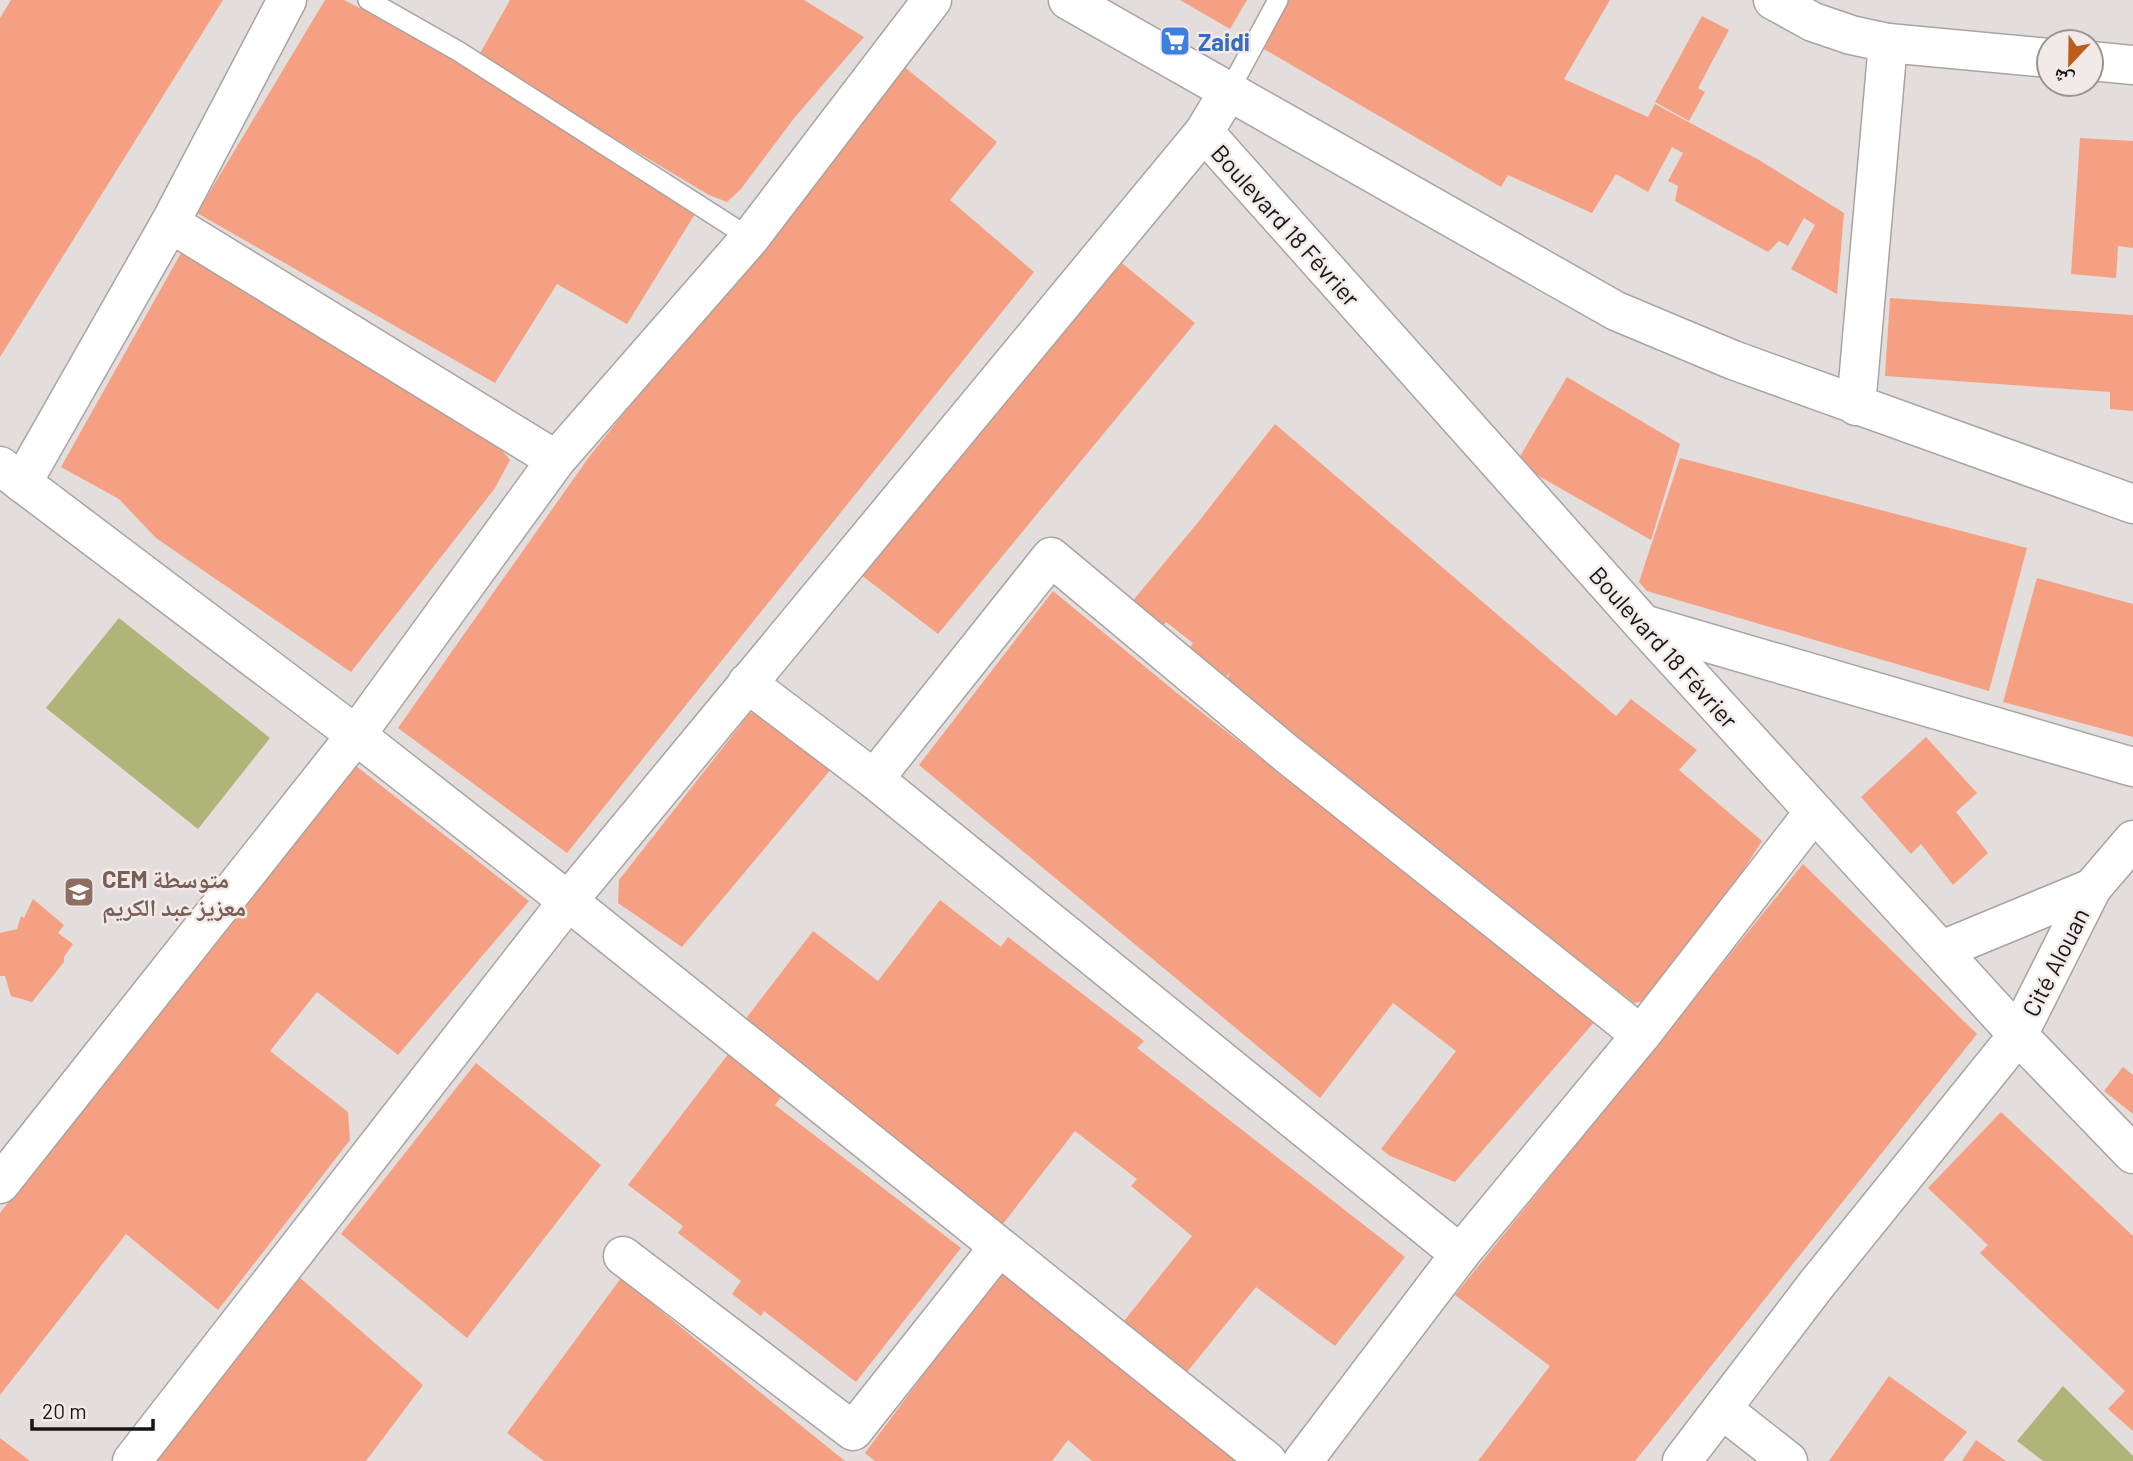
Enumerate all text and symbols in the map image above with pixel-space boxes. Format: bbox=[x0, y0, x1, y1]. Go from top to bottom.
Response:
supermarket icon: Zaidi bbox=[1158, 24, 1192, 58]
place label: Zaidi bbox=[1198, 27, 1250, 56]
north arrow bbox=[2035, 28, 2105, 98]
text: ش bbox=[2050, 64, 2077, 94]
street label: Boulevard 18 Février bbox=[1206, 138, 1366, 312]
street label: Boulevard 18 Février bbox=[1584, 560, 1744, 734]
place label: CEM متوسطة معزيز عبد الكريم bbox=[102, 864, 246, 924]
school or university icon: CEM متوسطة معزيز عبد الكريم bbox=[62, 875, 96, 909]
street label: Cité Alouan bbox=[2015, 903, 2095, 1021]
scale bar bbox=[32, 1388, 152, 1432]
text: 20 m bbox=[42, 1398, 87, 1423]

